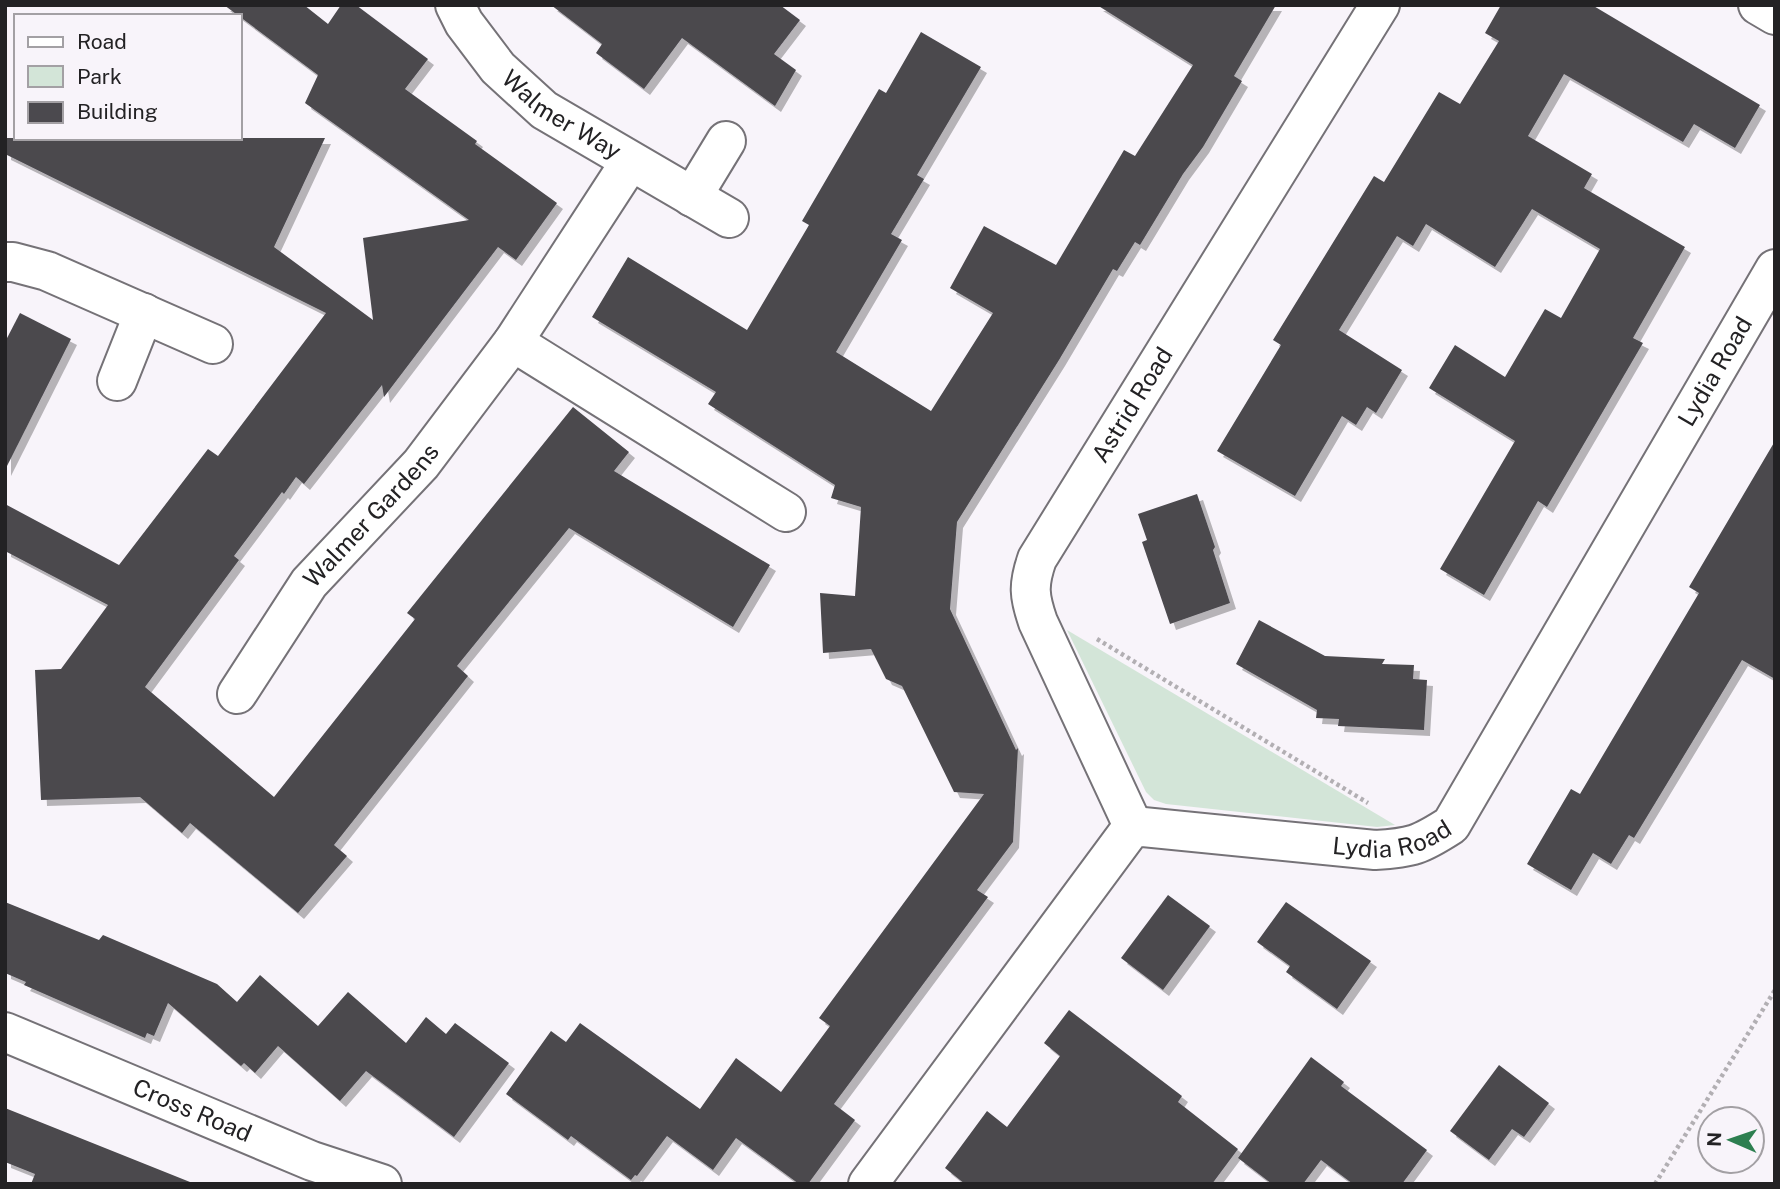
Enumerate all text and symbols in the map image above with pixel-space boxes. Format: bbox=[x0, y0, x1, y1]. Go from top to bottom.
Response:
legend bbox=[14, 14, 242, 140]
text: Road bbox=[77, 29, 127, 54]
text: Park bbox=[77, 64, 122, 89]
street label: Walmer Way bbox=[497, 64, 627, 165]
text: Building bbox=[77, 99, 158, 124]
street label: Lydia Road bbox=[1672, 311, 1757, 431]
street label: Astrid Road bbox=[1085, 342, 1178, 467]
street label: Walmer Gardens bbox=[297, 438, 444, 593]
street label: Lydia Road bbox=[1331, 814, 1456, 863]
street label: Cross Road bbox=[129, 1072, 256, 1147]
north arrow bbox=[1696, 1105, 1766, 1175]
text: N bbox=[1703, 1132, 1725, 1147]

